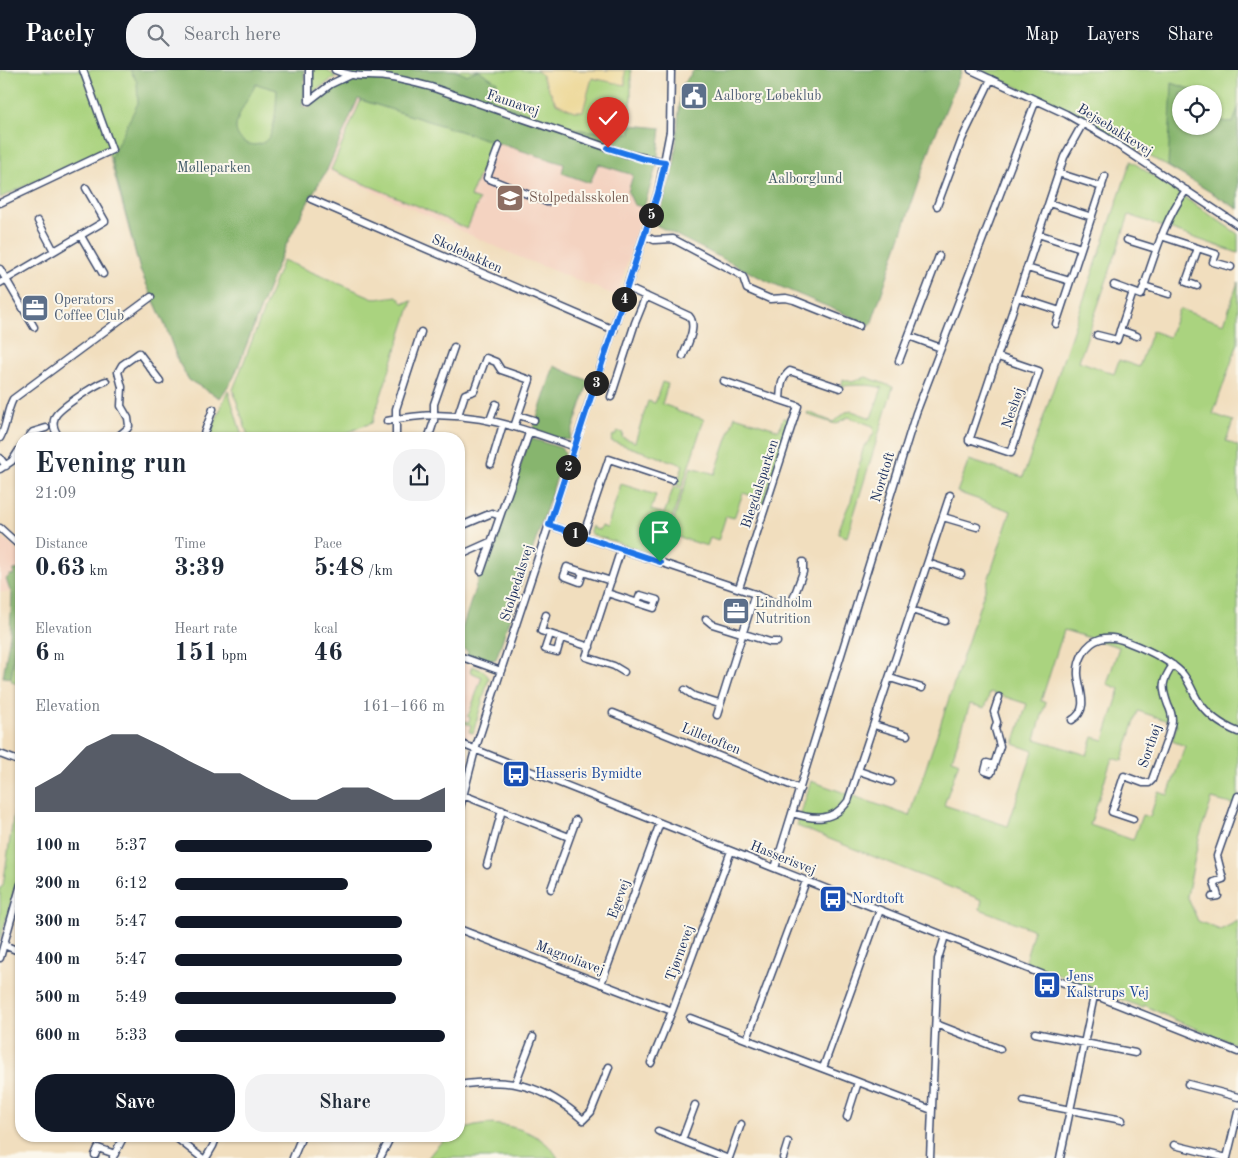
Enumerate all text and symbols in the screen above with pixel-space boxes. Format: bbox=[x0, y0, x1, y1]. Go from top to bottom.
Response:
search box bbox=[126, 13, 476, 58]
icon: search bbox=[144, 21, 172, 49]
text: Pacely bbox=[25, 23, 96, 47]
text: Search here bbox=[184, 26, 281, 45]
text: Map bbox=[1025, 26, 1059, 44]
text: Layers bbox=[1087, 26, 1139, 44]
text: Share bbox=[1167, 26, 1213, 44]
public building icon: Aalborg Løbeklub bbox=[679, 81, 709, 111]
map controls bbox=[1172, 85, 1222, 135]
button: locate bbox=[1172, 85, 1222, 135]
street label: Faunavej bbox=[485, 87, 541, 119]
place label: Aalborg Løbeklub bbox=[713, 89, 821, 103]
pin bbox=[587, 97, 629, 148]
street label: Bejsebakkevej bbox=[1075, 101, 1155, 159]
icon: check bbox=[594, 104, 622, 132]
park label: Mølleparken bbox=[177, 161, 251, 175]
park label: Aalborglund bbox=[768, 172, 842, 186]
school or university icon: Stolpedalsskolen bbox=[495, 183, 525, 213]
place label: Stolpedalsskolen bbox=[529, 191, 630, 205]
pin: 5 bbox=[638, 202, 664, 228]
text: 5 bbox=[647, 208, 656, 222]
street label: Skolebakken bbox=[430, 232, 505, 276]
pin: 4 bbox=[612, 286, 636, 312]
text: 4 bbox=[620, 292, 629, 306]
office icon: Operators Coffee Club bbox=[20, 293, 50, 323]
place label: Operators Coffee Club bbox=[54, 293, 124, 323]
pin: 3 bbox=[584, 370, 608, 396]
text: 3 bbox=[592, 376, 601, 390]
street label: Neshøj bbox=[999, 386, 1027, 430]
street label: Blegdalsparken bbox=[739, 437, 781, 530]
button: share bbox=[393, 449, 445, 501]
street label: Nordtoft bbox=[869, 450, 897, 504]
text: Evening run bbox=[35, 451, 187, 479]
pin: 2 bbox=[556, 454, 580, 480]
text: 2 bbox=[564, 460, 573, 474]
text: 21:09 bbox=[35, 486, 77, 502]
pin bbox=[639, 511, 681, 562]
icon: arrive bbox=[646, 518, 674, 546]
pin: 1 bbox=[562, 522, 588, 546]
text: 1 bbox=[571, 527, 580, 541]
text: Distance bbox=[35, 537, 88, 551]
text: Time bbox=[174, 537, 206, 551]
text: Pace bbox=[314, 537, 342, 551]
street label: Stolpedalsvej bbox=[498, 543, 536, 623]
text: 0.63 bbox=[35, 556, 86, 581]
text: 3:39 bbox=[174, 556, 225, 581]
text: 5:48 bbox=[314, 556, 364, 581]
text: km bbox=[86, 564, 108, 578]
text: /km bbox=[364, 564, 393, 578]
office icon: Lindholm Nutrition bbox=[721, 596, 751, 626]
place label: Lindholm Nutrition bbox=[755, 596, 812, 626]
text: Elevation bbox=[35, 622, 92, 636]
text: Heart rate bbox=[174, 622, 237, 636]
text: kcal bbox=[314, 622, 338, 636]
text: 6 bbox=[35, 641, 50, 666]
text: 151 bbox=[174, 641, 218, 666]
text: 46 bbox=[314, 641, 343, 666]
text: m bbox=[50, 649, 65, 663]
text: bpm bbox=[218, 649, 247, 663]
text: Elevation bbox=[35, 699, 100, 715]
text: 161–166 m bbox=[362, 699, 445, 715]
street label: Lilletoften bbox=[679, 721, 743, 757]
street label: Sorthøj bbox=[1136, 722, 1164, 770]
bus stop icon: Hasseris Bymidte bbox=[501, 759, 531, 789]
place label: Hasseris Bymidte bbox=[535, 767, 642, 781]
text: 100 m bbox=[35, 838, 80, 854]
text: 5:37 bbox=[115, 838, 147, 854]
street label: Hasserisvej bbox=[748, 838, 818, 878]
text: 200 m bbox=[35, 876, 80, 892]
text: 6:12 bbox=[115, 876, 147, 892]
street label: Egevej bbox=[605, 877, 633, 921]
bus stop icon: Nordtoft bbox=[818, 884, 848, 914]
place label: Nordtoft bbox=[852, 892, 904, 906]
text: 300 m bbox=[35, 914, 80, 930]
text: 5:47 bbox=[115, 914, 147, 930]
street label: Tjørnevej bbox=[663, 923, 697, 983]
street label: Magnoliavej bbox=[534, 938, 606, 978]
text: 400 m bbox=[35, 952, 80, 968]
text: 5:47 bbox=[115, 952, 147, 968]
bus stop icon: Jens Kalstrups Vej bbox=[1032, 970, 1062, 1000]
place label: Jens Kalstrups Vej bbox=[1066, 970, 1149, 1000]
text: 500 m bbox=[35, 990, 80, 1006]
text: 5:49 bbox=[115, 990, 147, 1006]
text: 600 m bbox=[35, 1028, 80, 1044]
text: 5:33 bbox=[115, 1028, 147, 1044]
button: Save bbox=[35, 1074, 235, 1132]
button: Share bbox=[245, 1074, 445, 1132]

